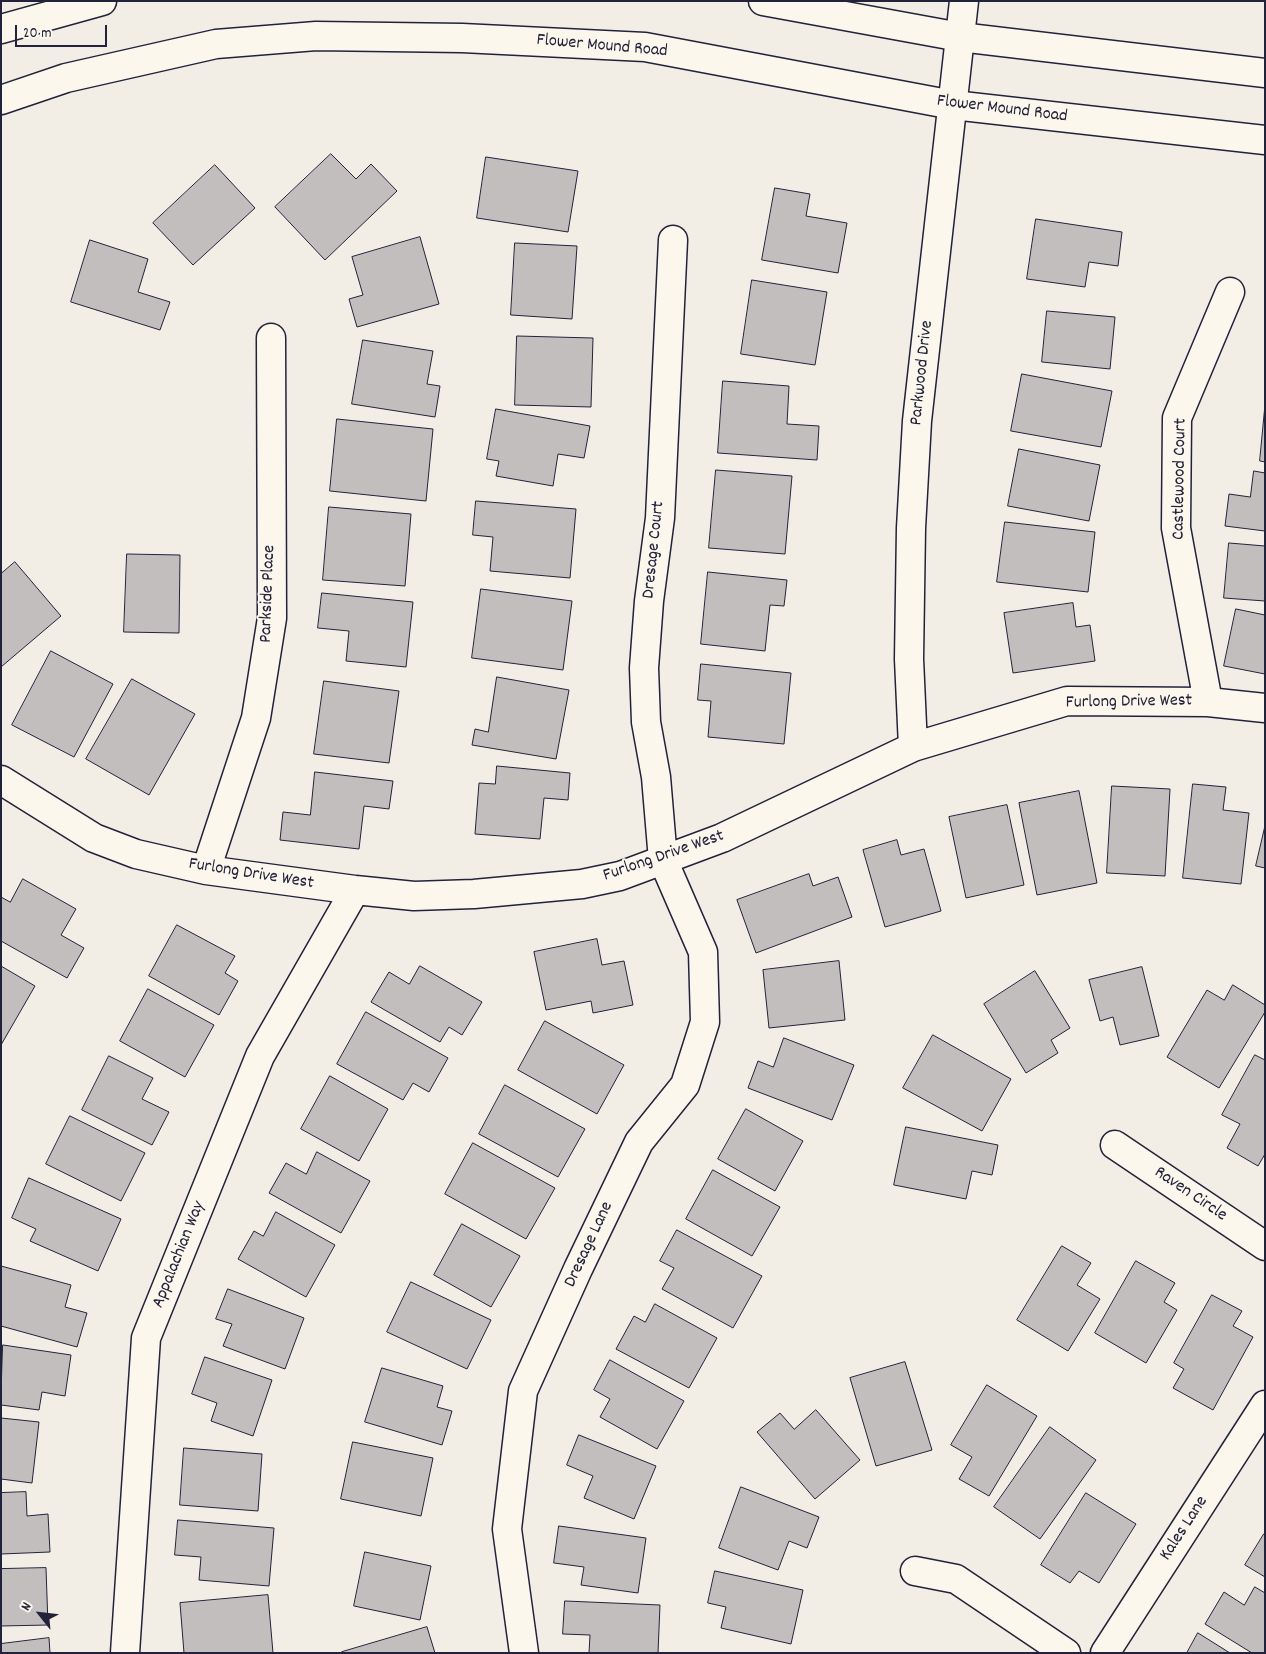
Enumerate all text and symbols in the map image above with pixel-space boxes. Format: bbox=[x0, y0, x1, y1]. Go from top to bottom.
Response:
scale bar bbox=[18, 15, 110, 47]
text: 20 m bbox=[23, 23, 51, 45]
street label: Flower Mound Road bbox=[536, 31, 668, 63]
street label: Flower Mound Road bbox=[935, 91, 1069, 129]
street label: Parkwood Drive bbox=[907, 319, 939, 427]
street label: Castlewood Court bbox=[1169, 418, 1193, 540]
street label: Dresage Court bbox=[639, 500, 671, 600]
street label: Parkside Place bbox=[256, 545, 282, 643]
street label: Furlong Drive West bbox=[1066, 691, 1192, 715]
street label: Furlong Drive West bbox=[601, 826, 727, 888]
street label: Furlong Drive West bbox=[187, 854, 315, 896]
street label: Raven Circle bbox=[1149, 1163, 1231, 1227]
street label: Appalachian Way bbox=[149, 1198, 211, 1312]
street label: Dresage Lane bbox=[561, 1199, 619, 1291]
street label: Kales Lane bbox=[1156, 1493, 1214, 1565]
north arrow bbox=[15, 1589, 65, 1639]
text: N bbox=[16, 1599, 37, 1615]

